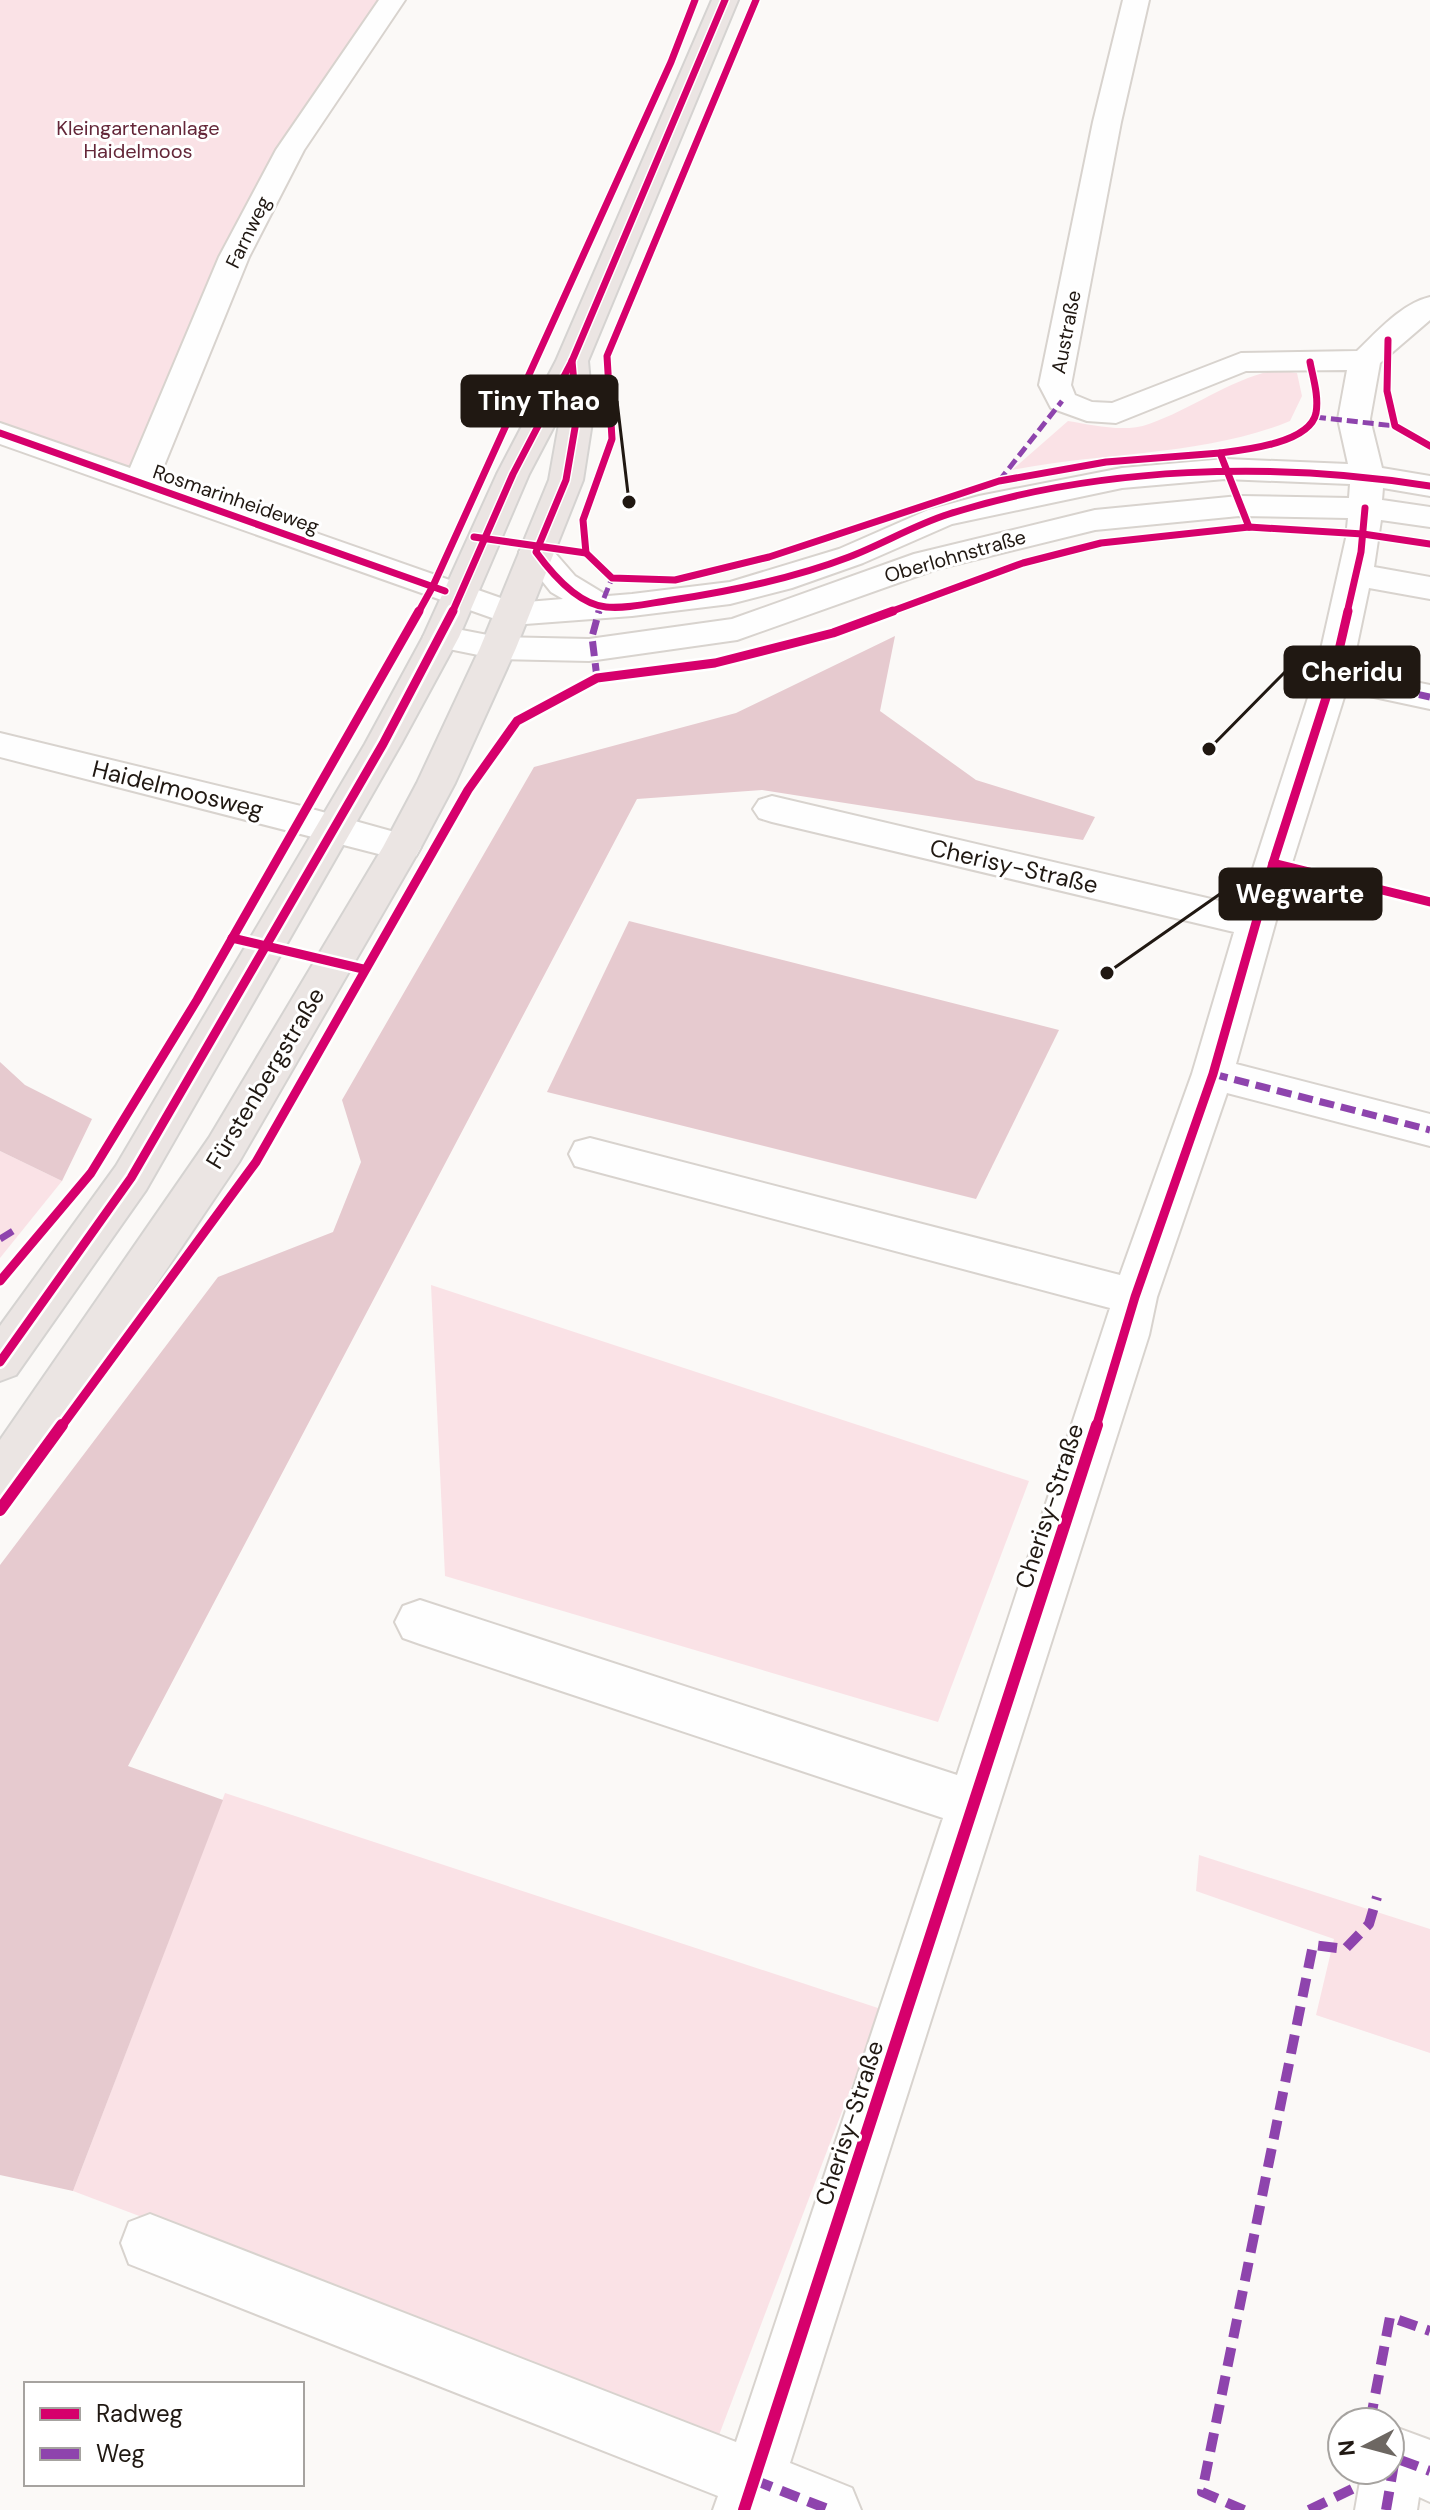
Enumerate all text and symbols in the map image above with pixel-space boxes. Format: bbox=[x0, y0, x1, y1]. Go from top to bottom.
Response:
park label: Kleingartenanlage Haidelmoos bbox=[56, 115, 220, 164]
street label: Farnweg bbox=[219, 192, 277, 272]
street label: Austraße bbox=[1045, 288, 1087, 376]
callout: Tiny Thao bbox=[462, 376, 617, 426]
text: Tiny Thao bbox=[478, 384, 600, 418]
street label: Rosmarinheideweg bbox=[149, 458, 323, 540]
street label: Oberlohnstraße bbox=[881, 523, 1029, 589]
callout: Cheridu bbox=[1285, 647, 1419, 697]
text: Cheridu bbox=[1301, 655, 1403, 689]
street label: Haidelmoosweg bbox=[89, 753, 267, 825]
street label: Cherisy-Straße bbox=[927, 832, 1101, 900]
callout: Wegwarte bbox=[1220, 869, 1381, 919]
text: Wegwarte bbox=[1236, 877, 1364, 911]
street label: Fürstenbergstraße bbox=[199, 982, 331, 1174]
street label: Cherisy-Straße bbox=[1008, 1420, 1090, 1592]
street label: Cherisy-Straße bbox=[808, 2037, 890, 2209]
legend bbox=[24, 2382, 304, 2486]
text: Radweg bbox=[96, 2398, 183, 2429]
north arrow bbox=[1326, 2406, 1406, 2486]
text: Weg bbox=[96, 2438, 145, 2469]
text: N bbox=[1331, 2439, 1362, 2458]

